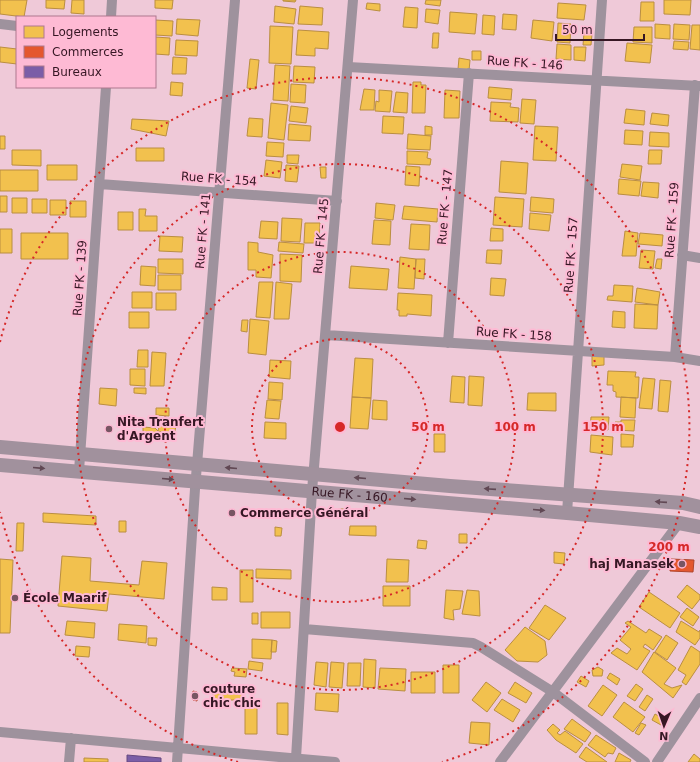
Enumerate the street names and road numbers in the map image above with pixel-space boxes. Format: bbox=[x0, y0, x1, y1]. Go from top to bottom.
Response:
street label: Rue FK - 146 bbox=[486, 53, 564, 73]
street label: Rue FK - 147 bbox=[435, 168, 455, 246]
street label: Rue FK - 154 bbox=[180, 169, 258, 189]
street label: Rue FK - 159 bbox=[662, 181, 682, 259]
street label: Rue FK - 141 bbox=[193, 192, 213, 270]
street label: Rue FK - 145 bbox=[311, 197, 331, 275]
street label: Rue FK - 157 bbox=[561, 216, 581, 294]
street label: Rue FK - 139 bbox=[70, 239, 90, 317]
street label: Rue FK - 158 bbox=[475, 324, 553, 344]
street label: Rue FK - 160 bbox=[311, 484, 388, 505]

